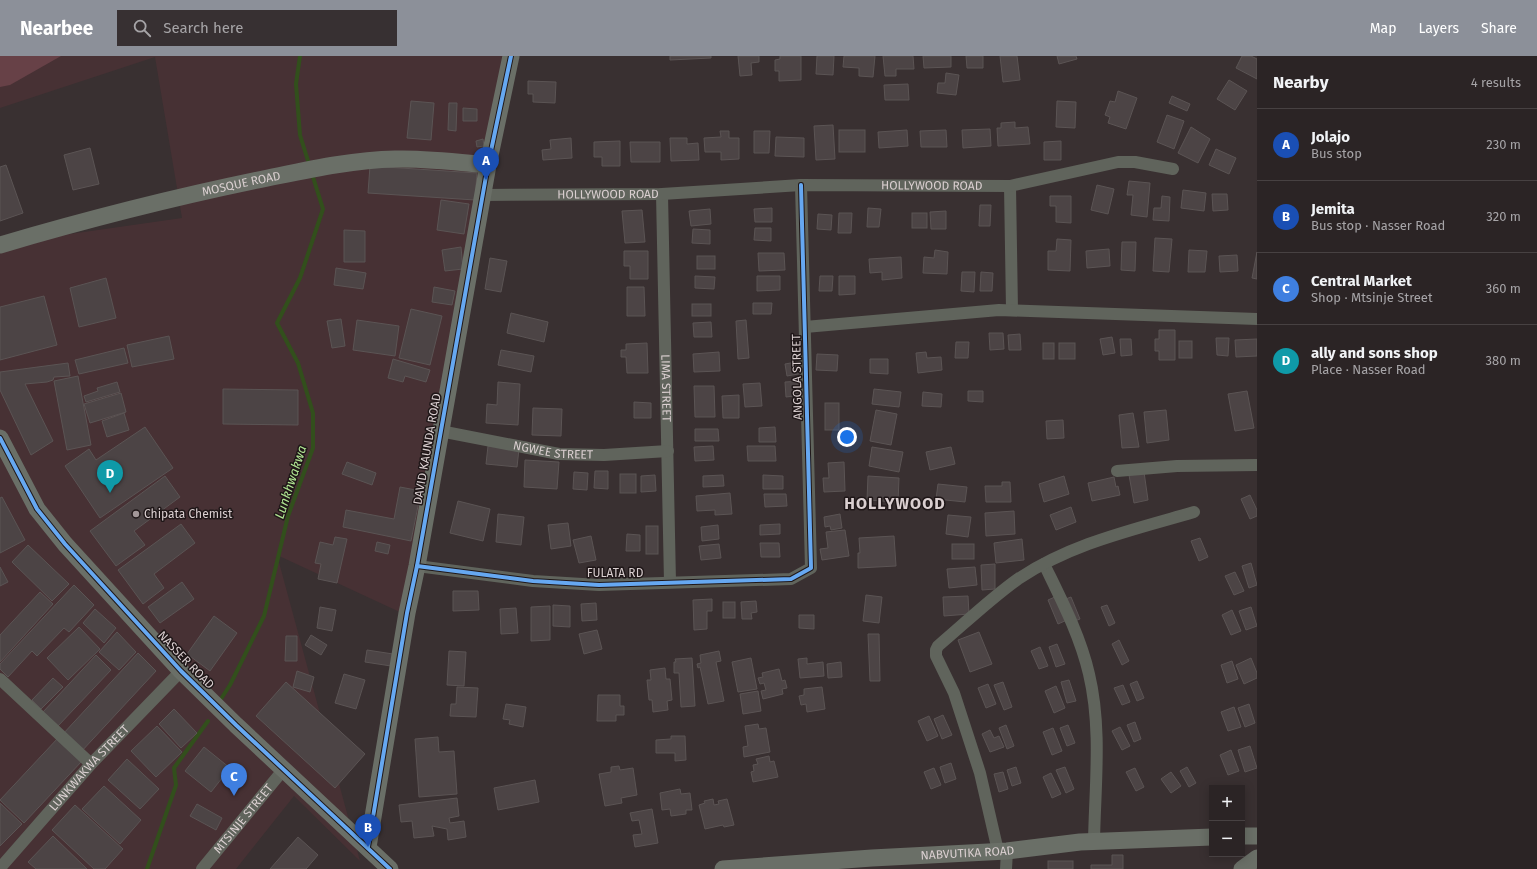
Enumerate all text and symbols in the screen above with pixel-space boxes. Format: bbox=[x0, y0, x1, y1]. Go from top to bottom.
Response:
search box bbox=[117, 10, 397, 46]
text: Nearbee bbox=[20, 17, 93, 40]
icon: search bbox=[131, 17, 153, 39]
text: Search here bbox=[163, 19, 243, 37]
text: Map bbox=[1370, 20, 1396, 37]
text: Layers bbox=[1418, 20, 1459, 37]
text: Share bbox=[1481, 20, 1517, 37]
text: Nearby bbox=[1273, 72, 1328, 93]
text: 4 results bbox=[1471, 75, 1521, 90]
text: Jolajo bbox=[1311, 128, 1350, 146]
text: A bbox=[1282, 137, 1290, 152]
text: 230 m bbox=[1486, 137, 1521, 152]
text: Bus stop bbox=[1311, 146, 1362, 161]
pin: A bbox=[473, 147, 499, 180]
street label: MOSQUE ROAD bbox=[201, 169, 282, 199]
street label: HOLLYWOOD ROAD bbox=[881, 178, 983, 193]
street label: HOLLYWOOD ROAD bbox=[557, 187, 659, 202]
text: Jemita bbox=[1311, 200, 1355, 218]
text: B bbox=[1282, 209, 1290, 224]
text: 320 m bbox=[1486, 209, 1521, 224]
text: Bus stop · Nasser Road bbox=[1311, 218, 1445, 233]
text: Central Market bbox=[1311, 272, 1412, 290]
text: C bbox=[1282, 281, 1290, 296]
text: 360 m bbox=[1486, 281, 1521, 296]
text: Shop · Mtsinje Street bbox=[1311, 290, 1433, 305]
street label: ANGOLA STREET bbox=[789, 333, 805, 420]
text: ally and sons shop bbox=[1311, 344, 1438, 362]
text: D bbox=[1282, 353, 1290, 368]
text: 380 m bbox=[1486, 353, 1521, 368]
street label: LIMA STREET bbox=[658, 354, 674, 423]
text: Place · Nasser Road bbox=[1311, 362, 1426, 377]
street label: DAVID KAUNDA ROAD bbox=[410, 392, 444, 506]
your location bbox=[837, 427, 857, 447]
street label: NGWEE STREET bbox=[512, 438, 594, 462]
water label: Lunkhwakwa bbox=[272, 444, 309, 521]
pin: D bbox=[97, 460, 123, 493]
district label: HOLLYWOOD bbox=[844, 494, 946, 513]
place label: Chipata Chemist bbox=[144, 507, 233, 521]
marker: Chipata Chemist bbox=[131, 509, 141, 519]
street label: FULATA RD bbox=[587, 566, 644, 580]
street label: NASSER ROAD bbox=[155, 628, 217, 692]
street label: LUNKWAKWA STREET bbox=[46, 721, 132, 814]
pin: C bbox=[221, 763, 247, 796]
street label: MTSINJE STREET bbox=[211, 781, 276, 856]
map controls bbox=[1209, 785, 1245, 857]
button: + bbox=[1209, 785, 1245, 821]
pin: B bbox=[355, 814, 381, 847]
button: − bbox=[1209, 821, 1245, 857]
street label: NABVUTIKA ROAD bbox=[920, 843, 1015, 862]

